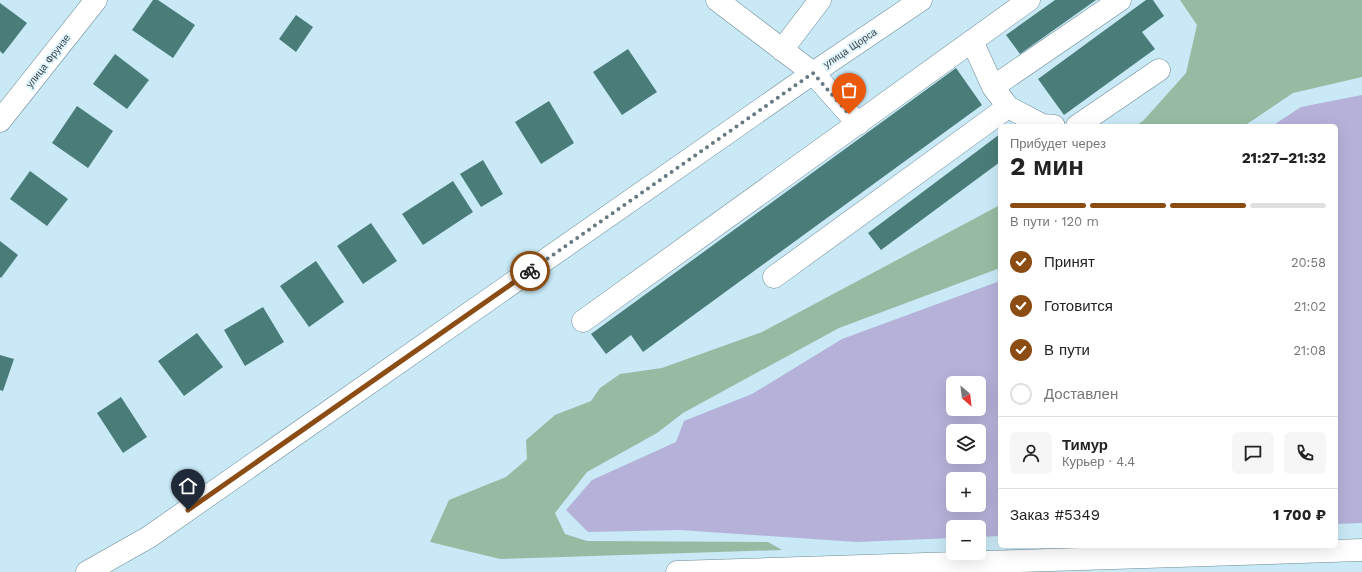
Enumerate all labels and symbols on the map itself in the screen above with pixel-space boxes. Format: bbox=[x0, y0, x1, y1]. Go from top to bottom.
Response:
street label: улица Щорса bbox=[821, 26, 879, 70]
street label: улица Фрунзе bbox=[24, 32, 72, 90]
pin bbox=[832, 73, 866, 114]
courier bbox=[510, 251, 550, 291]
north arrow bbox=[946, 376, 986, 416]
pin bbox=[171, 469, 205, 510]

